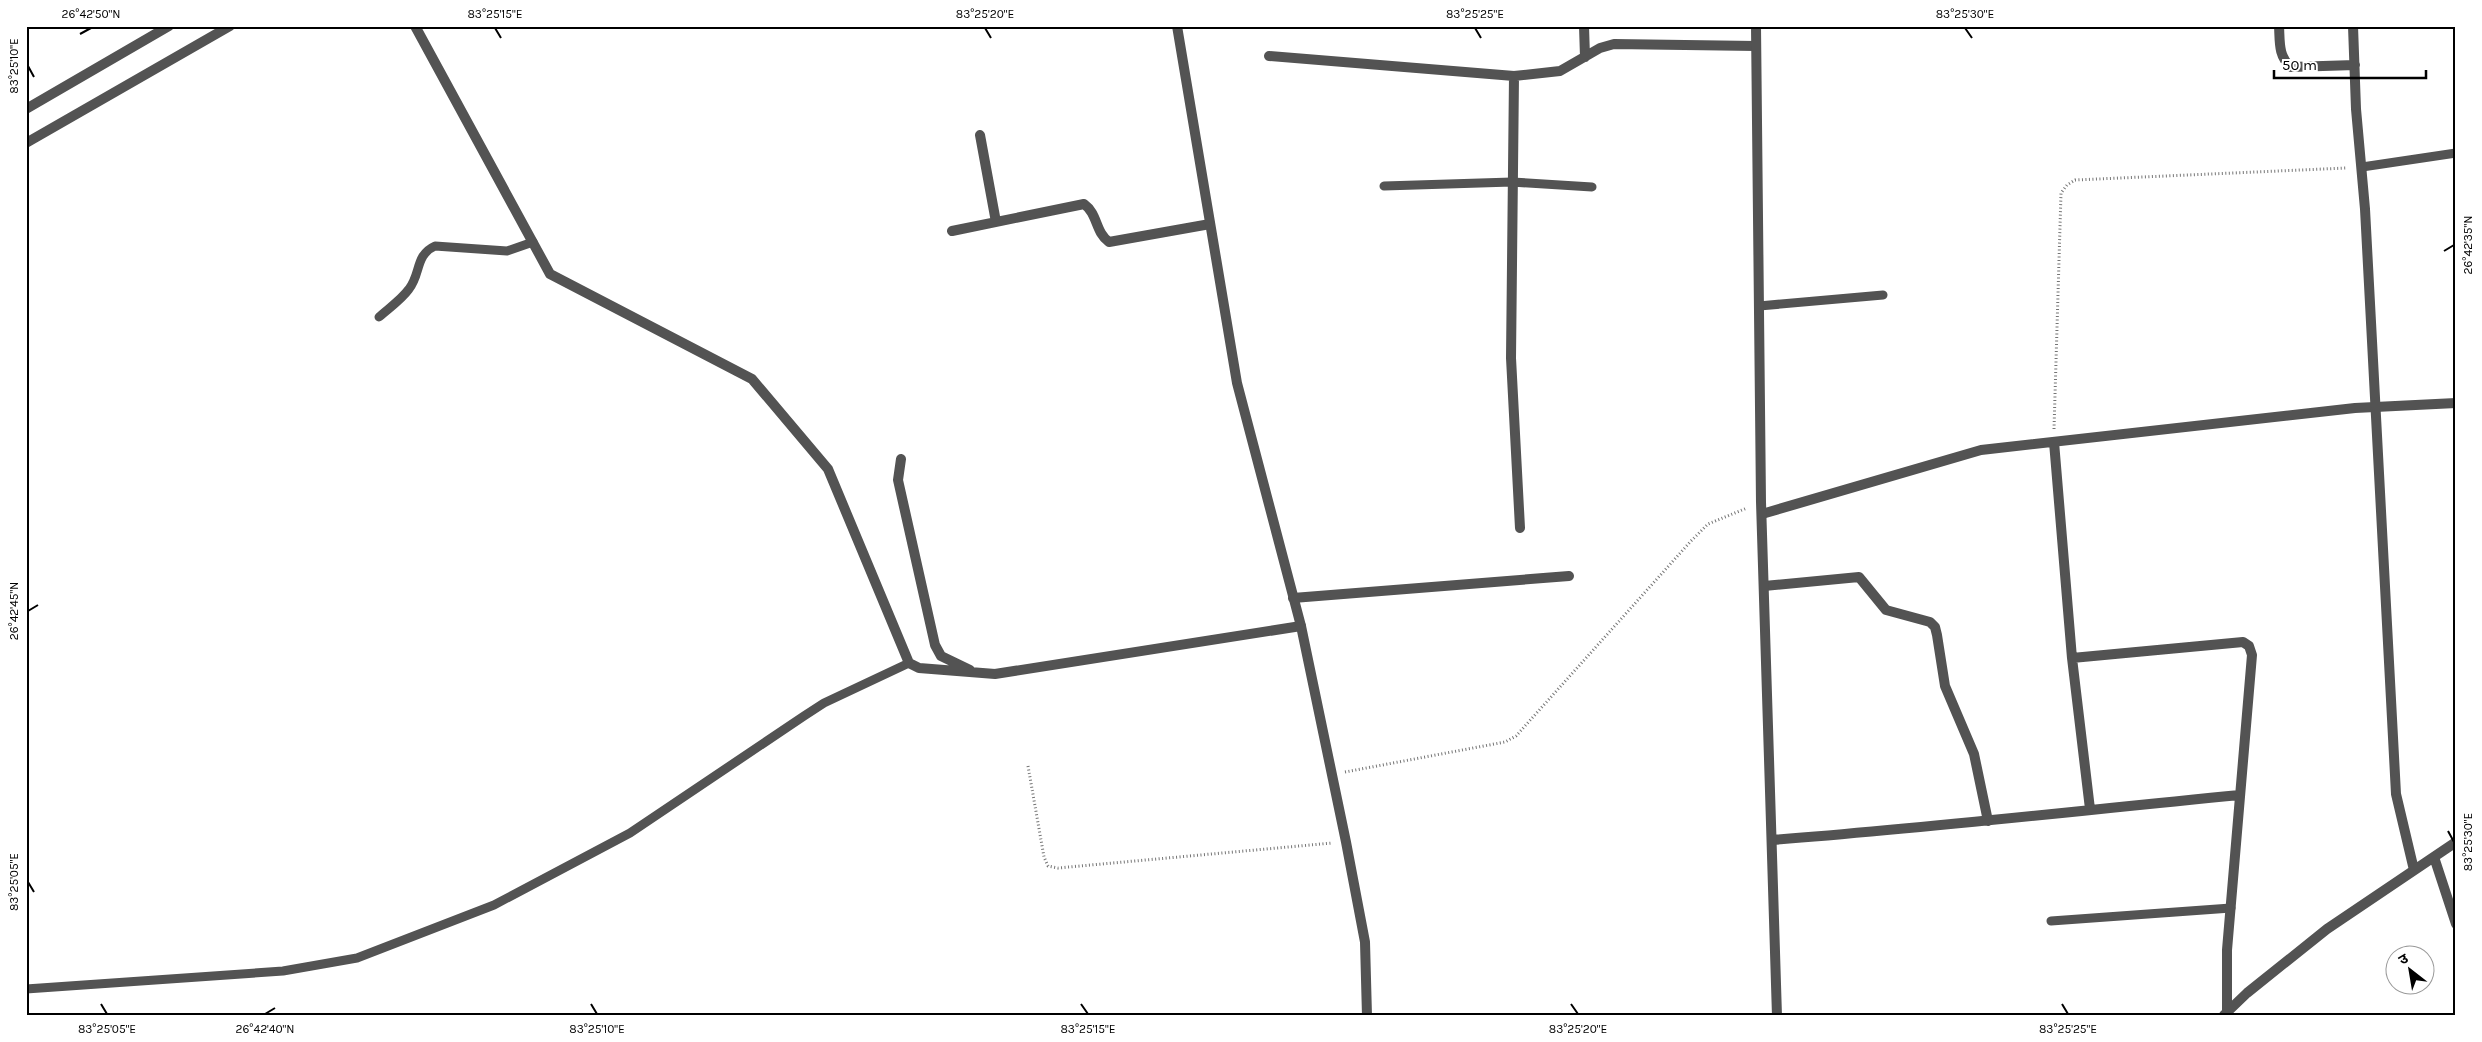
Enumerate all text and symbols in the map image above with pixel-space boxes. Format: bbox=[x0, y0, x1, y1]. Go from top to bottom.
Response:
text: 26°42'50"N bbox=[62, 7, 120, 21]
text: 83°25'15"E bbox=[467, 7, 523, 21]
text: 83°25'20"E bbox=[956, 7, 1014, 21]
text: 83°25'25"E bbox=[1446, 7, 1504, 21]
text: 83°25'30"E bbox=[1936, 7, 1994, 21]
text: 83°25'10"E bbox=[7, 38, 21, 94]
scale bar bbox=[2274, 48, 2427, 80]
text: 50 m bbox=[2282, 56, 2317, 74]
text: 26°42'35"N bbox=[2461, 216, 2475, 274]
text: 26°42'45"N bbox=[7, 582, 21, 640]
text: 83°25'30"E bbox=[2461, 813, 2475, 871]
text: 83°25'05"E bbox=[7, 853, 21, 911]
north arrow bbox=[2384, 944, 2434, 994]
text: उ bbox=[2396, 949, 2412, 969]
text: 83°25'05"E bbox=[78, 1022, 136, 1036]
text: 26°42'40"N bbox=[236, 1022, 294, 1036]
text: 83°25'10"E bbox=[569, 1022, 625, 1036]
text: 83°25'15"E bbox=[1060, 1022, 1116, 1036]
text: 83°25'20"E bbox=[1549, 1022, 1607, 1036]
text: 83°25'25"E bbox=[2039, 1022, 2097, 1036]

